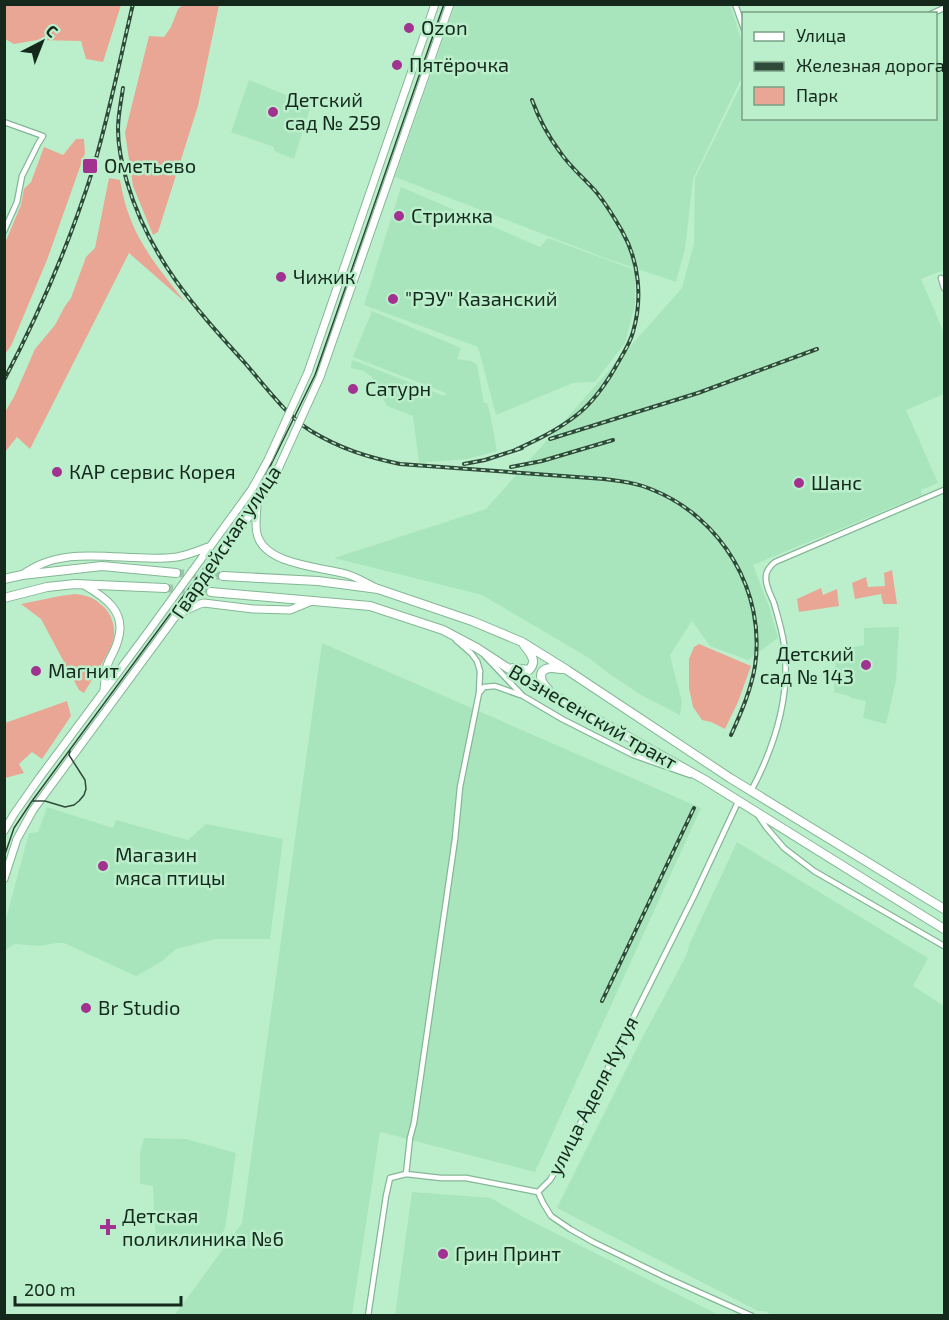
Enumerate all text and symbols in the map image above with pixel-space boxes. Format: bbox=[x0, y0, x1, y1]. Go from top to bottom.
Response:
north arrow bbox=[12, 12, 72, 72]
legend bbox=[742, 12, 937, 120]
place label: Ozon bbox=[421, 15, 468, 39]
text: С bbox=[43, 20, 62, 41]
marker: Ozon bbox=[402, 21, 416, 35]
text: Улица bbox=[796, 24, 846, 46]
place label: Пятёрочка bbox=[409, 52, 509, 76]
text: Железная дорога bbox=[796, 54, 945, 76]
marker: Пятёрочка bbox=[390, 58, 404, 72]
text: Парк bbox=[796, 84, 838, 106]
place label: Детский сад № 259 bbox=[285, 87, 381, 134]
marker: Детский сад № 259 bbox=[266, 105, 280, 119]
place label: Ометьево bbox=[104, 153, 196, 177]
marker: Ометьево bbox=[81, 157, 99, 175]
place label: Стрижка bbox=[411, 203, 493, 227]
marker: Стрижка bbox=[392, 209, 406, 223]
place label: Чижик bbox=[293, 264, 356, 288]
marker: Чижик bbox=[274, 270, 288, 284]
place label: "РЭУ" Казанский bbox=[405, 286, 557, 310]
marker: "РЭУ" Казанский bbox=[386, 292, 400, 306]
place label: Сатурн bbox=[365, 376, 431, 401]
marker: Сатурн bbox=[346, 382, 360, 396]
place label: КАР сервис Корея bbox=[69, 459, 236, 483]
street label: Гвардейская улица bbox=[165, 460, 286, 623]
marker: КАР сервис Корея bbox=[50, 465, 64, 479]
place label: Шанс bbox=[811, 470, 862, 494]
marker: Шанс bbox=[792, 476, 806, 490]
place label: Детский сад № 143 bbox=[760, 641, 854, 688]
place label: Магнит bbox=[48, 658, 119, 682]
street label: Вознесенский тракт bbox=[505, 658, 682, 774]
marker: Детский сад № 143 bbox=[859, 658, 873, 672]
marker: Магнит bbox=[29, 664, 43, 678]
place label: Магазин мяса птицы bbox=[115, 842, 226, 889]
marker: Магазин мяса птицы bbox=[96, 859, 110, 873]
place label: Br Studio bbox=[98, 995, 180, 1019]
marker: Br Studio bbox=[79, 1001, 93, 1015]
street label: улица Аделя Кутуя bbox=[542, 1012, 643, 1180]
place label: Детская поликлиника №6 bbox=[122, 1203, 284, 1250]
marker: Детская поликлиника №6 bbox=[99, 1218, 117, 1236]
place label: Грин Принт bbox=[455, 1241, 561, 1265]
marker: Грин Принт bbox=[436, 1247, 450, 1261]
scale bar bbox=[15, 1269, 182, 1307]
text: 200 m bbox=[24, 1278, 76, 1300]

